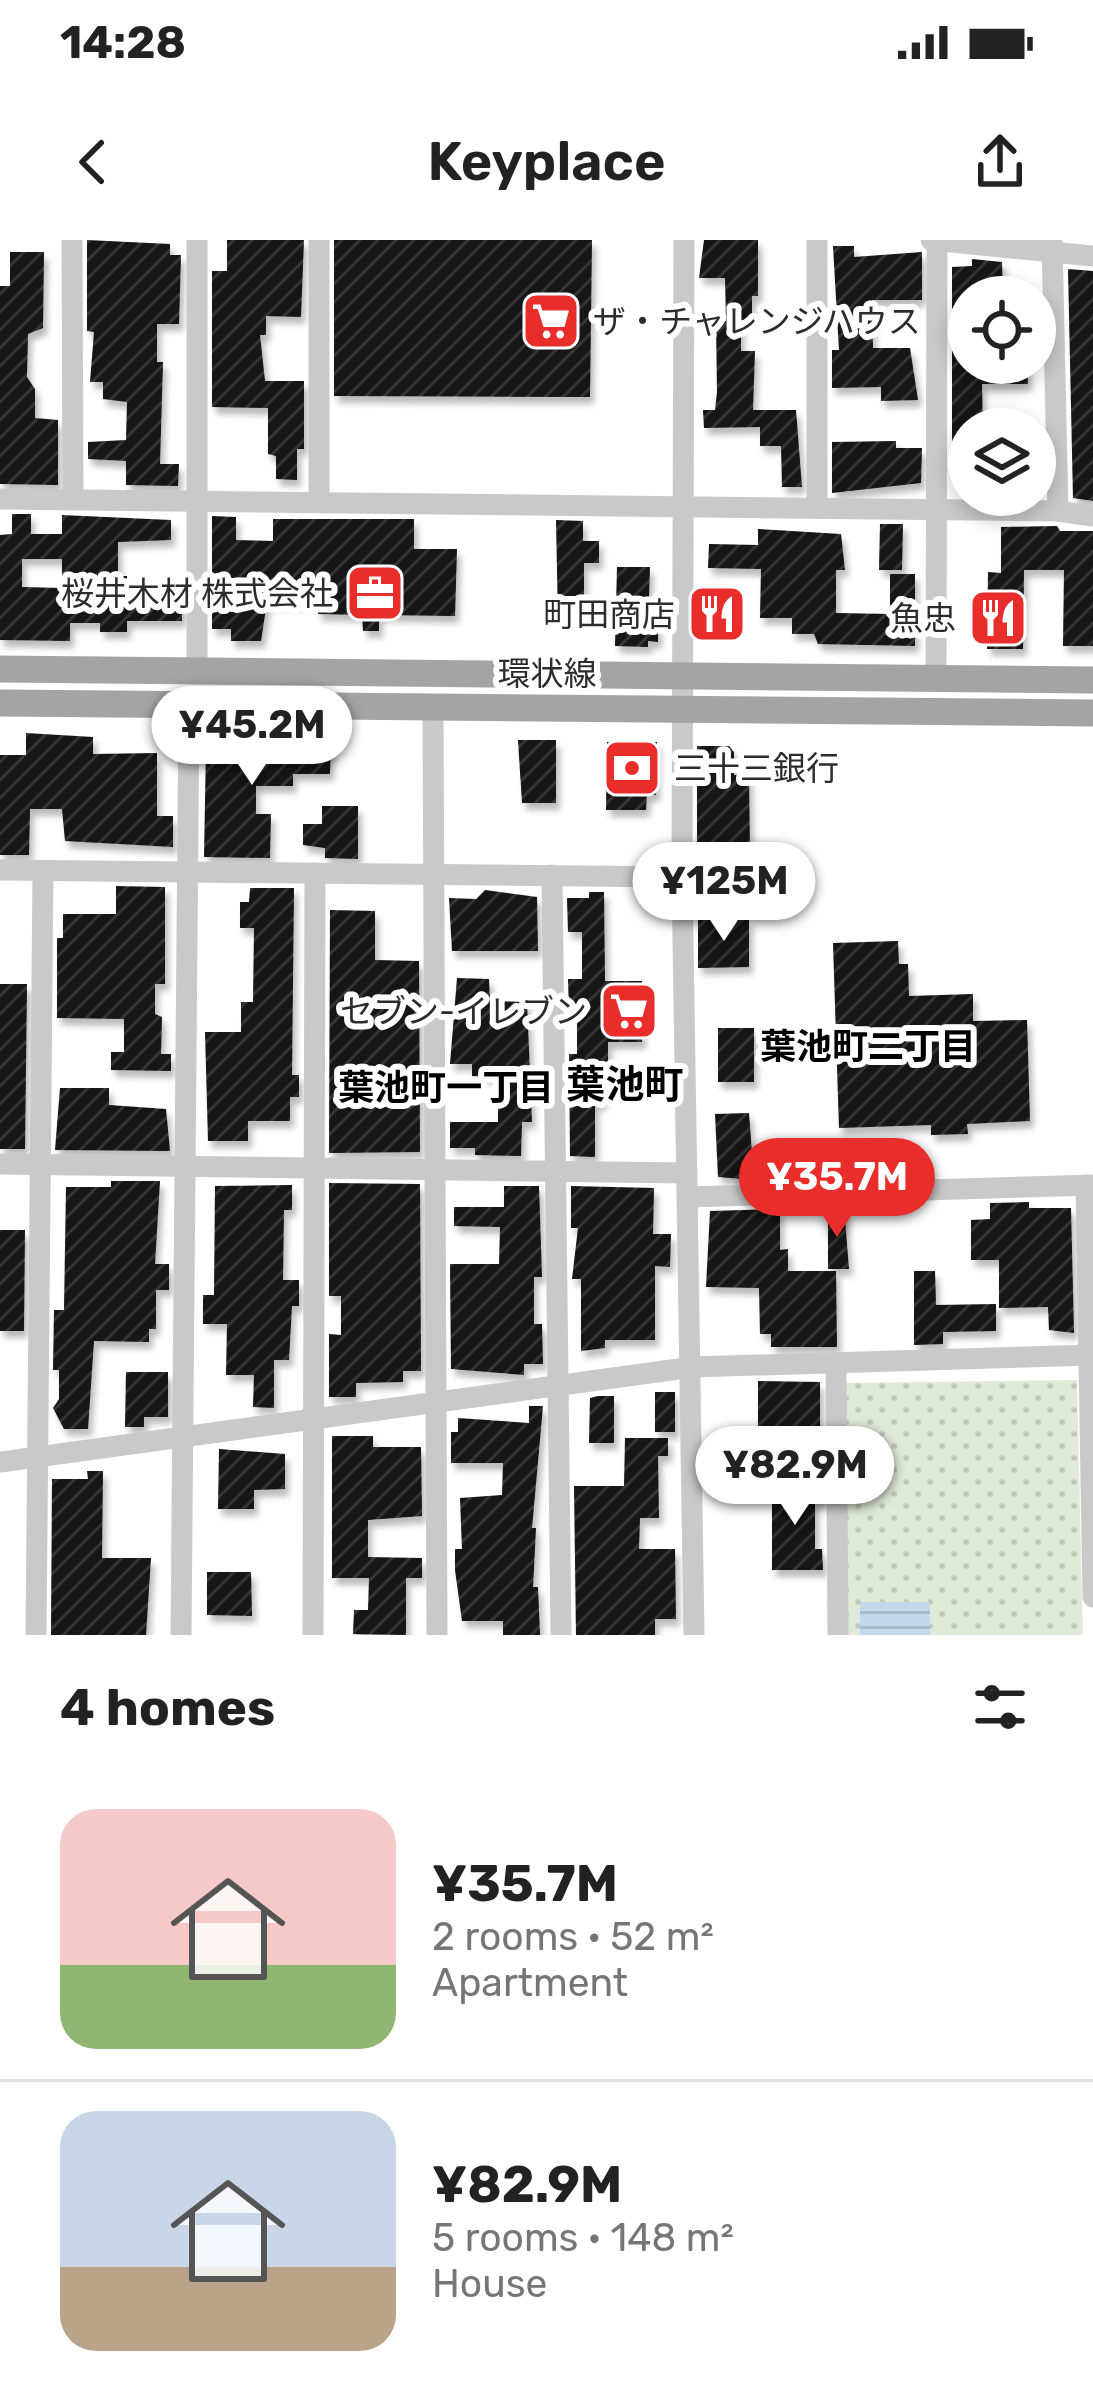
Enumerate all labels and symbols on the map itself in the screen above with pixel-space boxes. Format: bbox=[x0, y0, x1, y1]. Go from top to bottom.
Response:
supermarket icon: ザ・チャレンジハウス bbox=[520, 290, 582, 352]
place label: ザ・チャレンジハウス bbox=[593, 302, 921, 341]
office icon: 桜井木材 株式会社 bbox=[344, 562, 406, 624]
place label: 桜井木材 株式会社 bbox=[61, 574, 333, 613]
restaurant icon: 町田商店 bbox=[686, 583, 748, 645]
restaurant icon: 魚忠 bbox=[967, 587, 1029, 649]
place label: 町田商店 bbox=[543, 595, 675, 634]
place label: 魚忠 bbox=[890, 599, 956, 638]
street label: 環状線 bbox=[498, 654, 597, 693]
pin: ¥45.2M bbox=[154, 686, 350, 788]
bank icon: 三十三銀行 bbox=[601, 737, 663, 799]
place label: 三十三銀行 bbox=[674, 749, 839, 788]
pin: ¥125M bbox=[640, 842, 808, 944]
supermarket icon: セブン-イレブン bbox=[598, 980, 660, 1042]
place label: セブン-イレブン bbox=[340, 992, 587, 1031]
district label: 葉池町二丁目 bbox=[760, 1025, 976, 1068]
district label: 葉池町 bbox=[566, 1062, 684, 1108]
district label: 葉池町一丁目 bbox=[338, 1066, 554, 1109]
pin: ¥35.7M bbox=[739, 1138, 935, 1240]
pin: ¥82.9M bbox=[697, 1426, 893, 1528]

